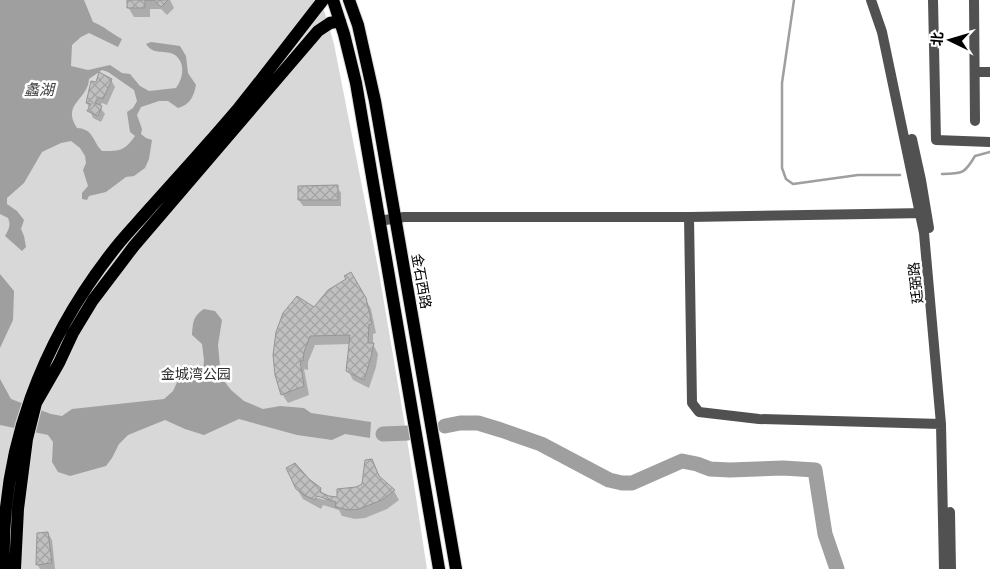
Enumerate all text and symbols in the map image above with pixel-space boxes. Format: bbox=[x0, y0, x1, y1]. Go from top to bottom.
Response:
north arrow bbox=[925, 15, 975, 65]
text: 北 bbox=[927, 31, 946, 47]
water label: 蠡湖 bbox=[24, 80, 56, 98]
street label: 金石西路 bbox=[409, 252, 435, 310]
street label: 廷弼路 bbox=[904, 261, 926, 305]
park label: 金城湾公园 bbox=[161, 365, 231, 382]

